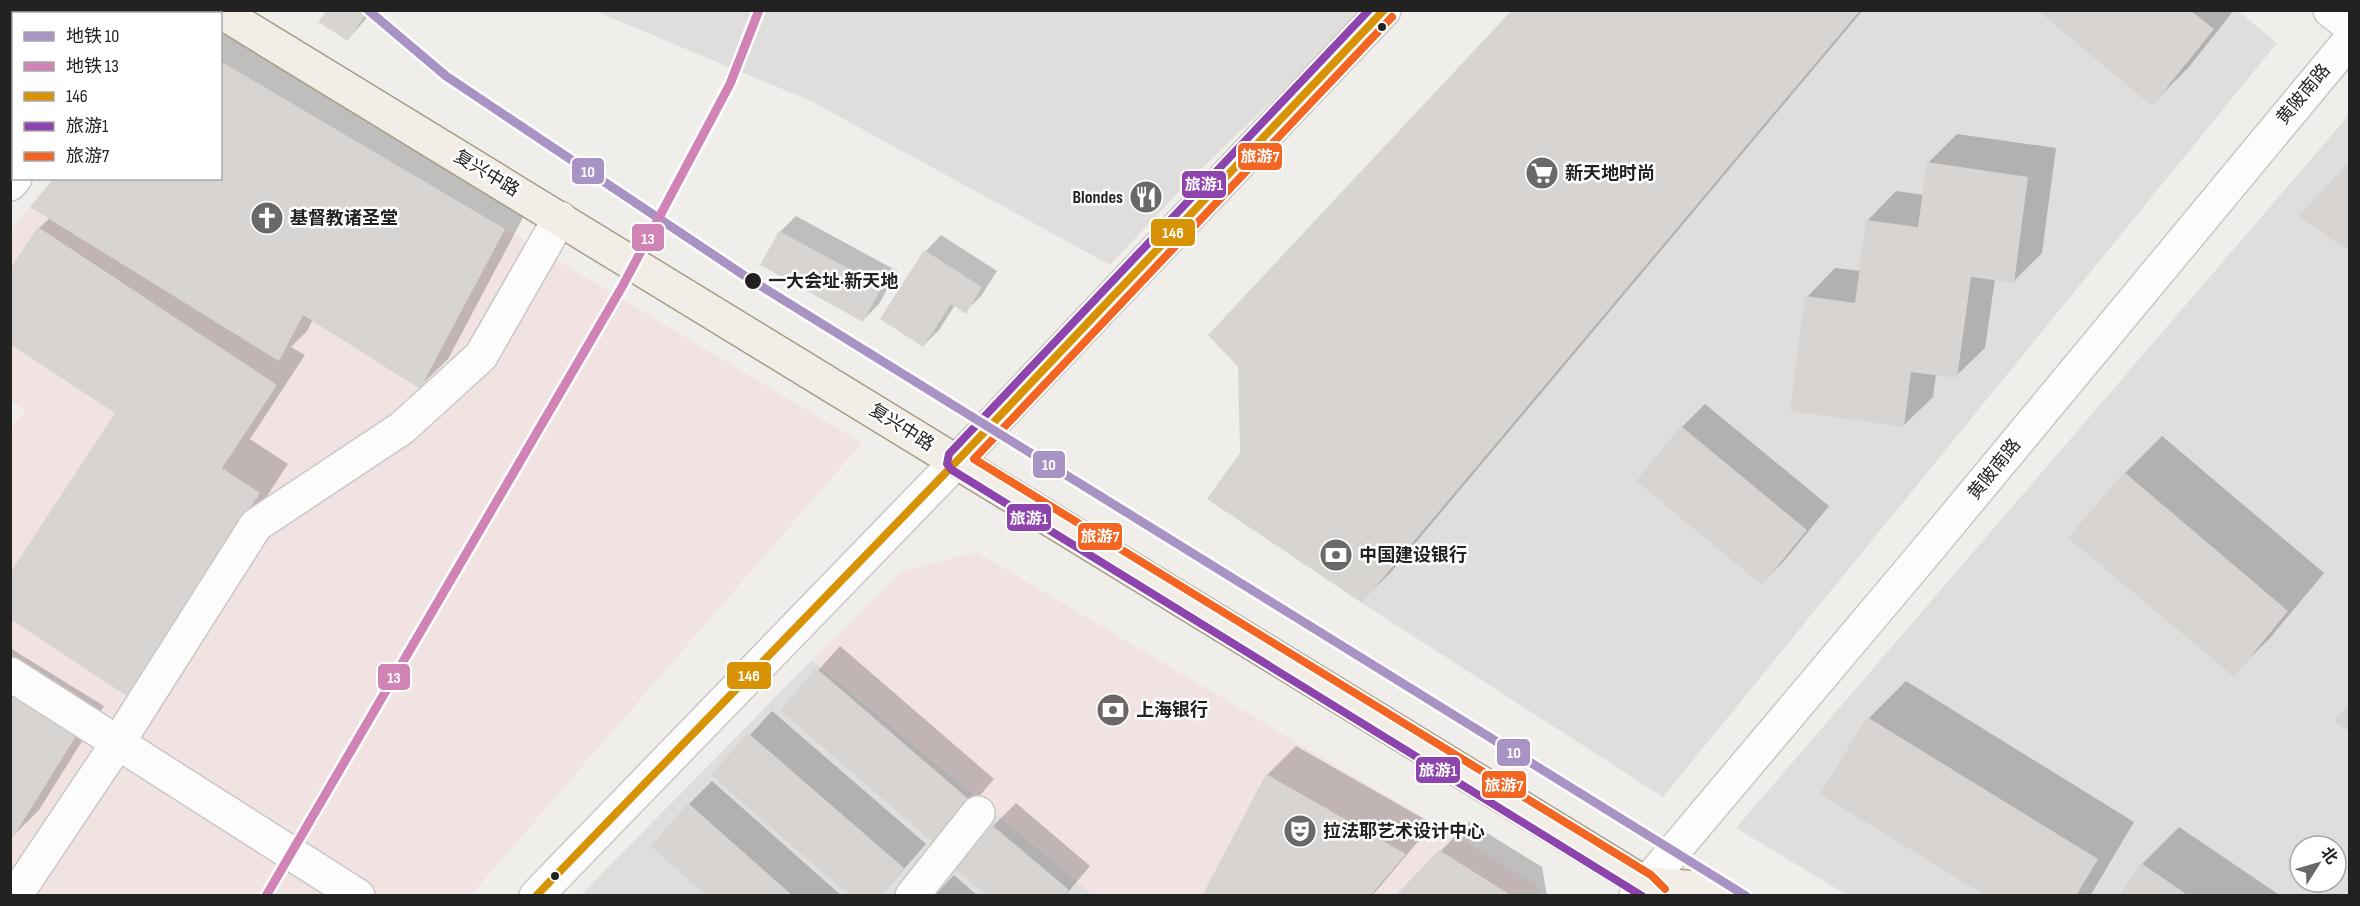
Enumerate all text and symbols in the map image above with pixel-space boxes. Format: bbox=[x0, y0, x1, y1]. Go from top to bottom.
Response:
legend bbox=[12, 12, 222, 180]
unlabelled marker bbox=[1376, 21, 1388, 33]
text: 地铁 10 bbox=[66, 26, 119, 47]
text: 地铁 13 bbox=[66, 56, 119, 77]
street label: 黄陂南路 bbox=[2272, 60, 2335, 129]
text: 146 bbox=[66, 86, 88, 107]
text: 旅游1 bbox=[66, 116, 109, 137]
line badge: 旅游7 bbox=[1237, 142, 1283, 171]
text: 旅游7 bbox=[66, 146, 110, 167]
street label: 复兴中路 bbox=[450, 146, 523, 201]
text: 旅游7 bbox=[1241, 148, 1280, 167]
supermarket icon: 新天地时尚 bbox=[1524, 155, 1560, 191]
line badge: 10 bbox=[571, 157, 605, 185]
text: 10 bbox=[581, 163, 595, 182]
place label: 新天地时尚 bbox=[1565, 163, 1655, 184]
line badge: 旅游1 bbox=[1181, 170, 1227, 199]
text: 旅游1 bbox=[1185, 176, 1224, 195]
restaurant icon: Blondes bbox=[1128, 179, 1164, 215]
place label: Blondes bbox=[1072, 187, 1123, 208]
church icon: 基督教诸圣堂 bbox=[249, 200, 285, 236]
place label: 基督教诸圣堂 bbox=[290, 208, 398, 229]
line badge: 146 bbox=[1150, 218, 1196, 247]
line badge: 13 bbox=[631, 223, 665, 252]
text: 146 bbox=[1162, 224, 1184, 243]
text: 13 bbox=[641, 230, 655, 249]
marker: 一大会址·新天地 bbox=[743, 271, 763, 291]
place label: 一大会址·新天地 bbox=[768, 271, 898, 292]
street label: 复兴中路 bbox=[866, 399, 938, 455]
street label: 黄陂南路 bbox=[1964, 435, 2025, 504]
line badge: 10 bbox=[1032, 450, 1066, 479]
text: 10 bbox=[1042, 456, 1056, 475]
line badge: 旅游1 bbox=[1006, 503, 1052, 532]
text: 旅游1 bbox=[1010, 510, 1049, 529]
line badge: 旅游7 bbox=[1077, 522, 1123, 551]
text: 旅游7 bbox=[1081, 528, 1120, 547]
bank icon: 中国建设银行 bbox=[1318, 537, 1354, 573]
place label: 中国建设银行 bbox=[1359, 544, 1467, 566]
line badge: 146 bbox=[726, 661, 772, 690]
line badge: 13 bbox=[377, 663, 411, 691]
text: 146 bbox=[738, 667, 760, 686]
text: 13 bbox=[387, 669, 401, 688]
bank icon: 上海银行 bbox=[1095, 692, 1131, 728]
place label: 上海银行 bbox=[1136, 699, 1208, 721]
line badge: 10 bbox=[1496, 738, 1531, 767]
text: 10 bbox=[1507, 744, 1521, 763]
line badge: 旅游1 bbox=[1415, 756, 1461, 784]
text: 旅游1 bbox=[1419, 762, 1458, 781]
line badge: 旅游7 bbox=[1481, 770, 1527, 799]
text: 旅游7 bbox=[1485, 777, 1524, 796]
theatre icon: 拉法耶艺术设计中心 bbox=[1282, 813, 1318, 849]
place label: 拉法耶艺术设计中心 bbox=[1323, 821, 1485, 842]
north arrow bbox=[2288, 834, 2348, 894]
text: 北 bbox=[2316, 844, 2341, 868]
unlabelled marker bbox=[549, 870, 561, 882]

